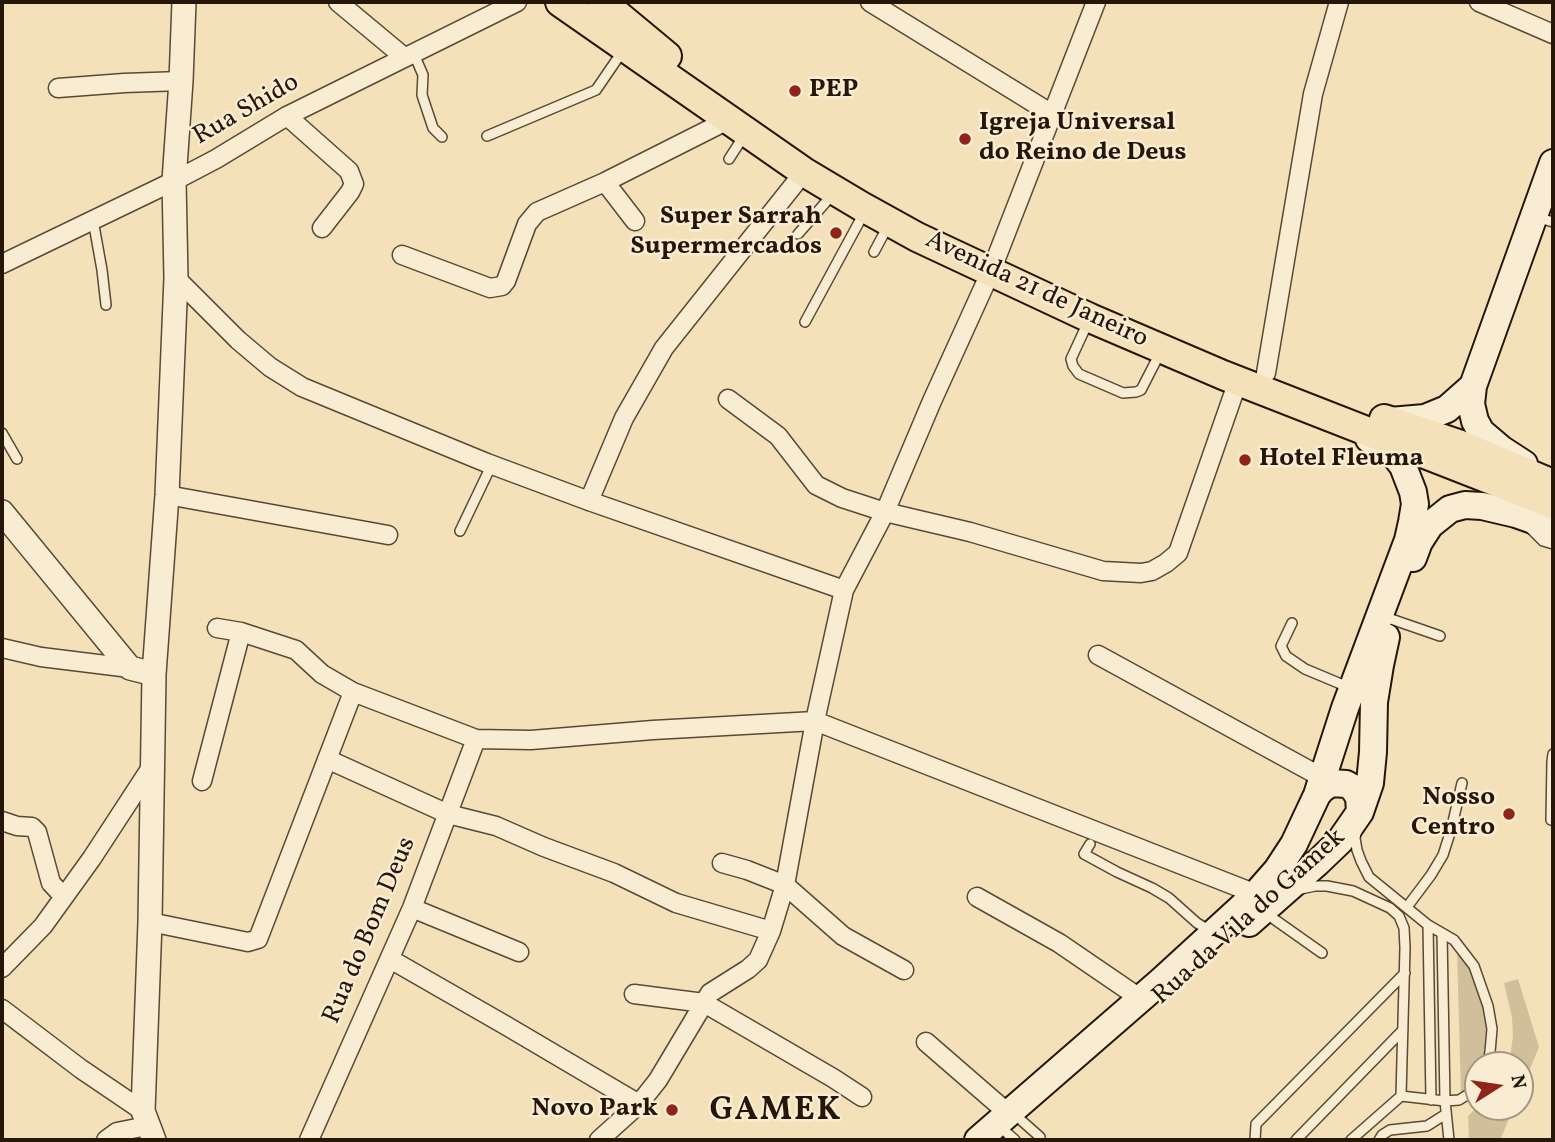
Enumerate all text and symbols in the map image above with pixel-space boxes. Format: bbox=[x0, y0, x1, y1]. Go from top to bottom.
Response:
street label: Rua Shido bbox=[189, 68, 305, 154]
place label: PEP bbox=[809, 75, 858, 107]
marker: PEP bbox=[787, 83, 803, 99]
place label: Igreja Universal do Reino de Deus bbox=[979, 108, 1186, 170]
marker: Igreja Universal do Reino de Deus bbox=[957, 131, 973, 147]
place label: Super Sarrah Supermercados bbox=[630, 202, 822, 264]
marker: Super Sarrah Supermercados bbox=[828, 225, 844, 241]
street label: Avenida 21 de Janeiro bbox=[920, 226, 1152, 356]
place label: Hotel Fleuma bbox=[1259, 444, 1424, 476]
marker: Hotel Fleuma bbox=[1237, 452, 1253, 468]
place label: Nosso Centro bbox=[1411, 783, 1495, 844]
marker: Nosso Centro bbox=[1501, 806, 1517, 822]
street label: Rua da Vila do Gamek bbox=[1147, 823, 1353, 1013]
street label: Rua do Bom Deus bbox=[318, 833, 424, 1029]
north arrow bbox=[1464, 1051, 1534, 1121]
text: N bbox=[1503, 1073, 1532, 1091]
district label: GAMEK bbox=[710, 1093, 842, 1133]
place label: Novo Park bbox=[532, 1094, 658, 1126]
marker: Novo Park bbox=[664, 1102, 680, 1118]

